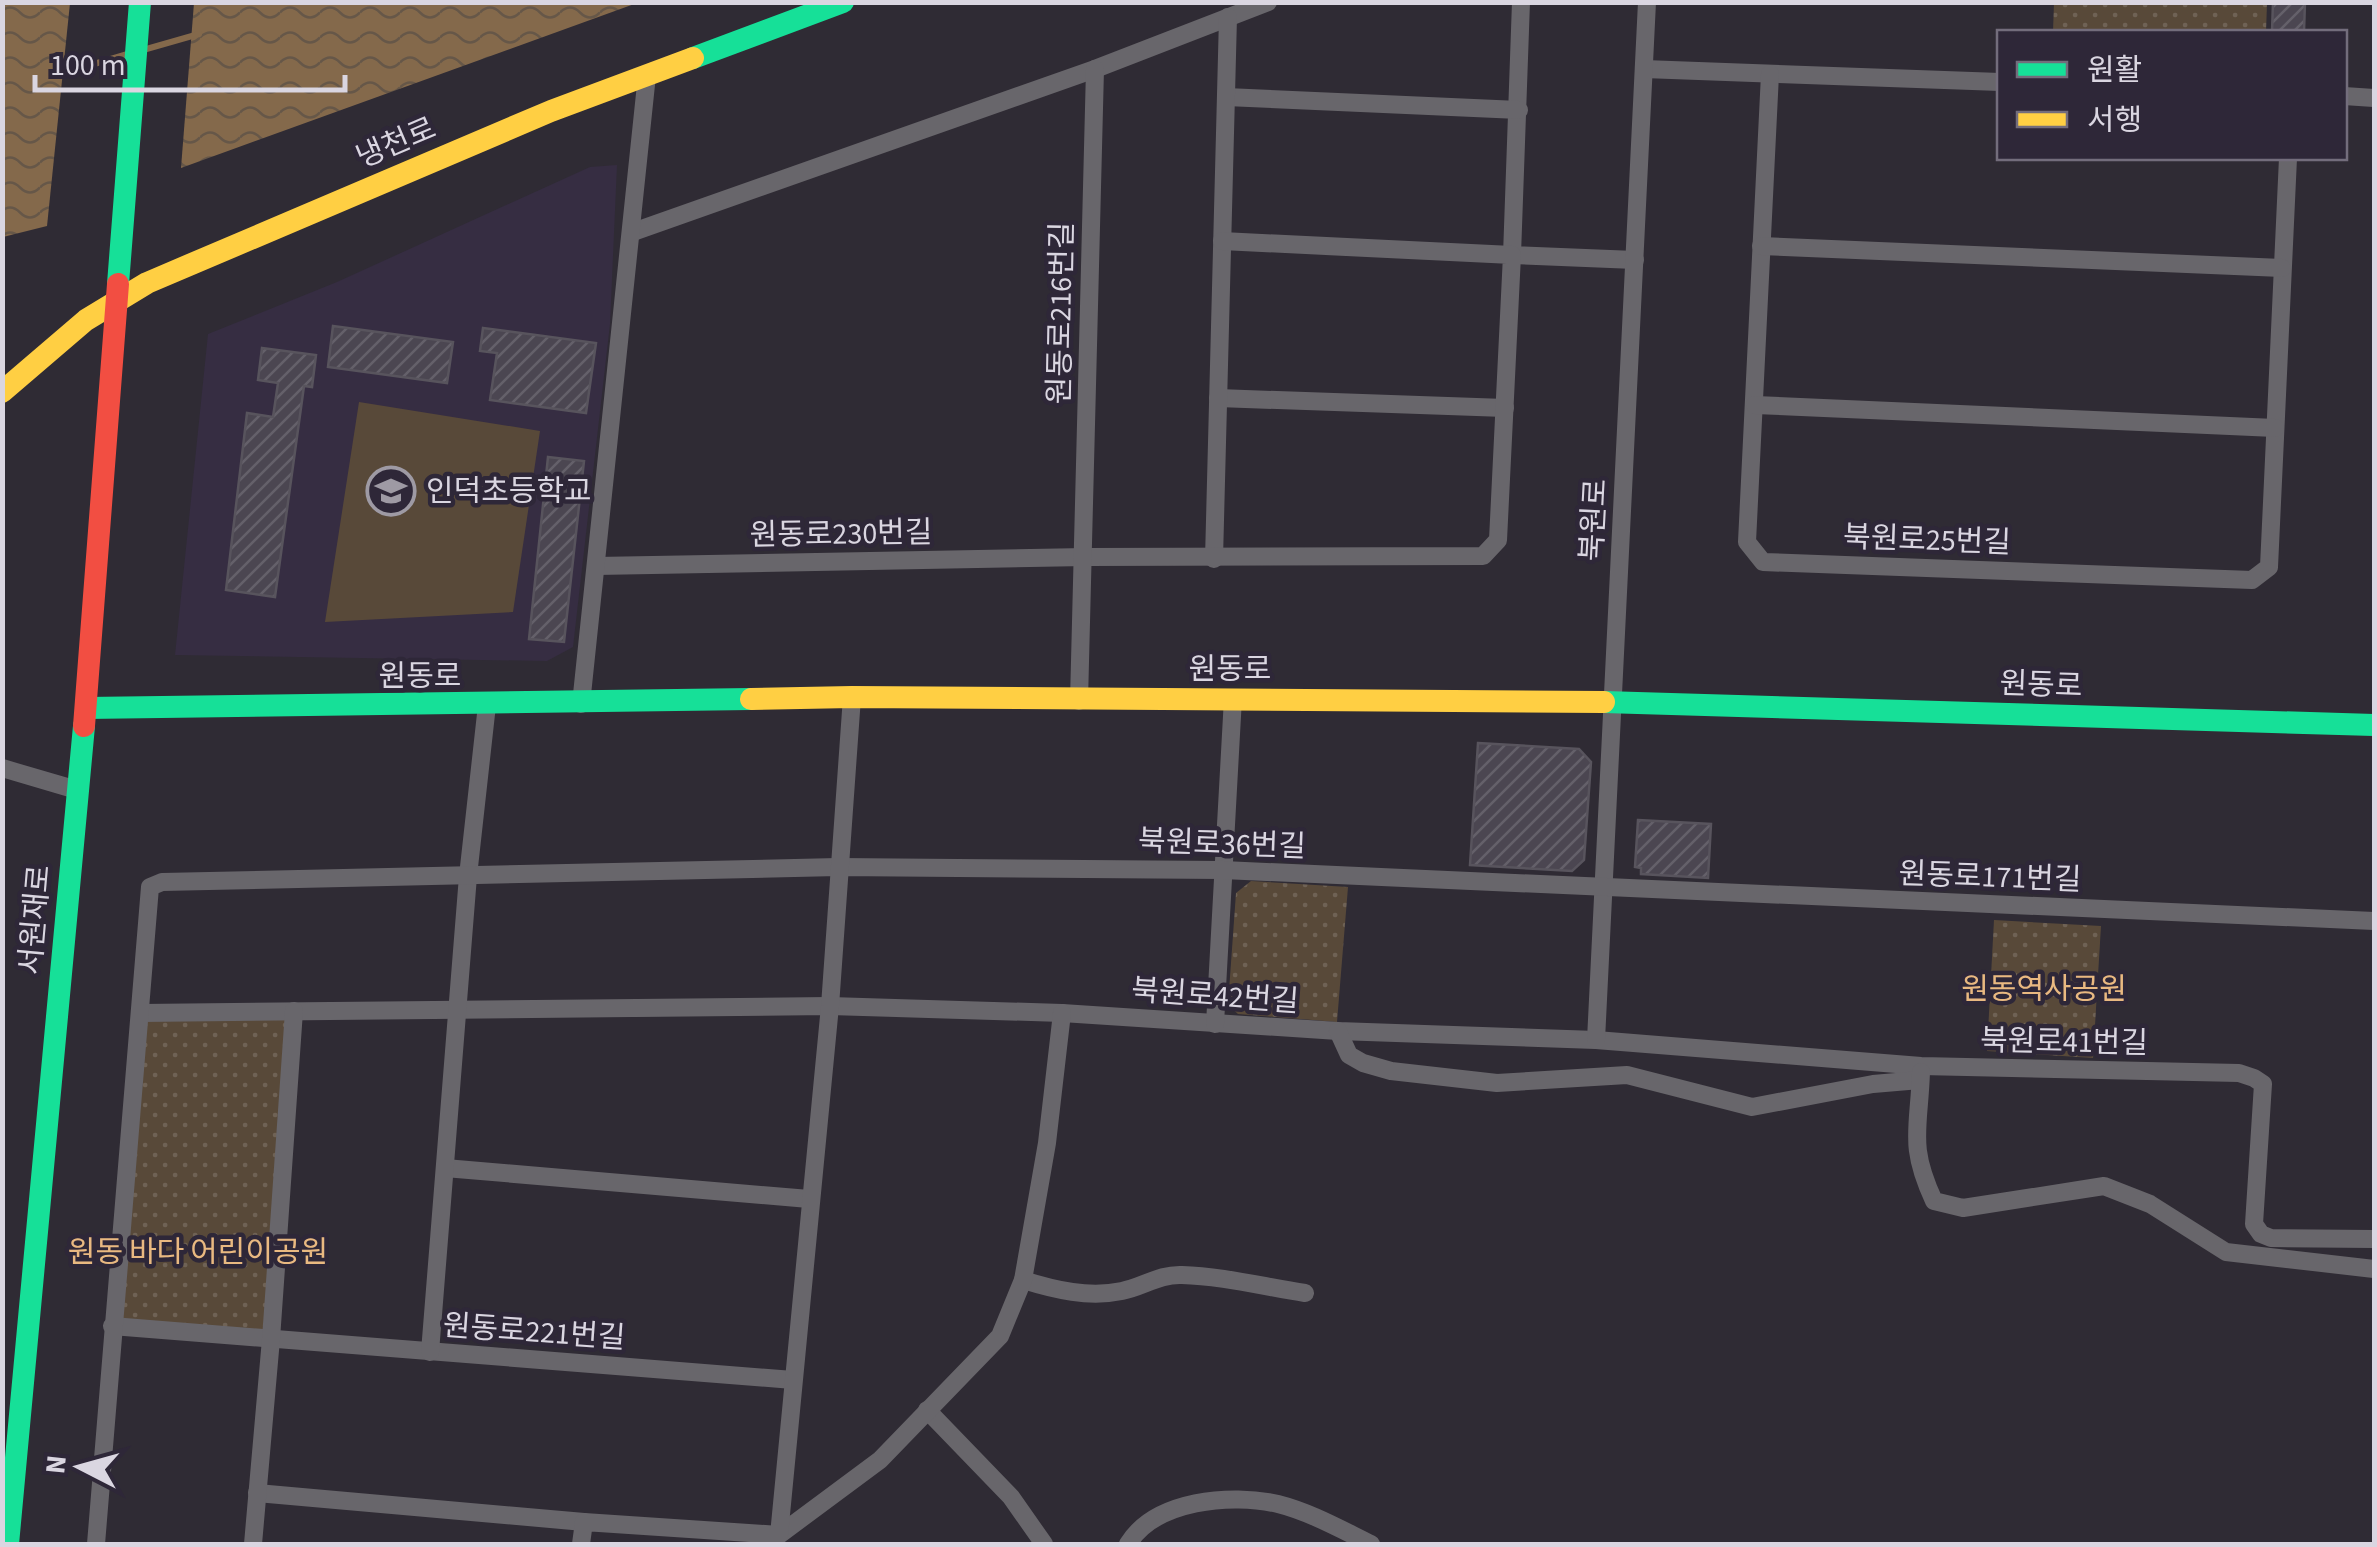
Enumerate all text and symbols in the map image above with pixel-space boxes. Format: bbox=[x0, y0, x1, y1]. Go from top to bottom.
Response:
scale bar bbox=[35, 30, 345, 92]
legend bbox=[1997, 30, 2347, 160]
text: 100 m bbox=[50, 44, 126, 87]
text: 원활 bbox=[2087, 49, 2142, 92]
text: 서행 bbox=[2087, 99, 2142, 142]
street label: 냉천로 bbox=[349, 107, 443, 179]
street label: 원동로216번길 bbox=[1038, 221, 1084, 405]
school or university icon: 인덕초등학교 bbox=[365, 465, 417, 517]
place label: 인덕초등학교 bbox=[426, 470, 592, 513]
street label: 북원로 bbox=[1570, 478, 1618, 562]
street label: 원동로230번길 bbox=[749, 511, 933, 557]
street label: 북원로25번길 bbox=[1842, 516, 2012, 564]
street label: 원동로 bbox=[1189, 648, 1271, 691]
street label: 원동로 bbox=[379, 655, 461, 698]
street label: 원동로 bbox=[1999, 662, 2083, 708]
street label: 북원로36번길 bbox=[1137, 820, 1307, 868]
street label: 원동로171번길 bbox=[1898, 852, 2082, 902]
street label: 서원재로 bbox=[9, 863, 61, 977]
park label: 원동역사공원 bbox=[1961, 968, 2127, 1011]
street label: 북원로42번길 bbox=[1130, 969, 1300, 1023]
street label: 북원로41번길 bbox=[1980, 1019, 2148, 1065]
park label: 원동 바다 어린이공원 bbox=[68, 1231, 328, 1274]
street label: 원동로221번길 bbox=[441, 1304, 627, 1360]
north arrow bbox=[30, 1417, 130, 1517]
text: N bbox=[35, 1453, 77, 1476]

